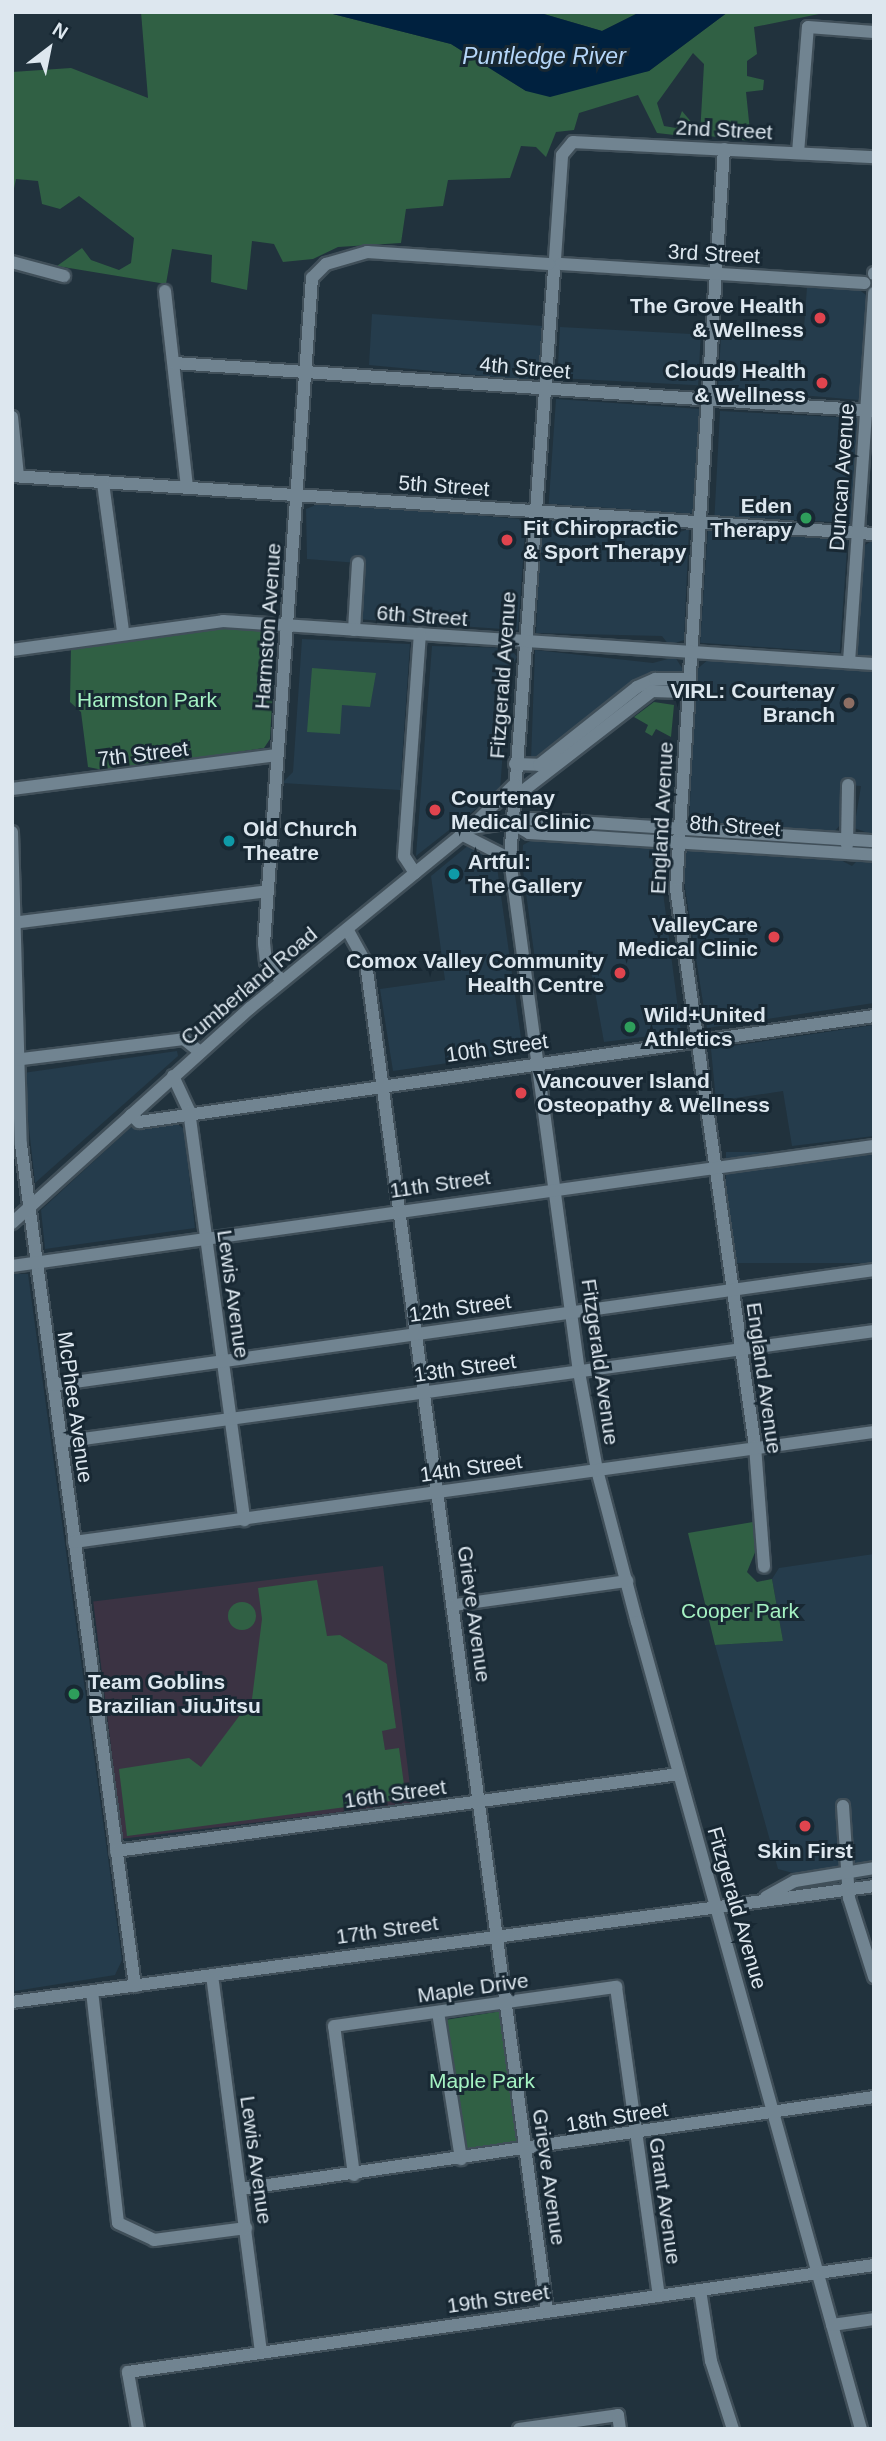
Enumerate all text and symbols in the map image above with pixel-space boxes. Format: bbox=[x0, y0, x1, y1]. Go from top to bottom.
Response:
north arrow bbox=[14, 14, 84, 84]
text: N bbox=[49, 18, 72, 43]
water label: Puntledge River bbox=[462, 42, 626, 70]
street label: 2nd Street bbox=[675, 115, 773, 145]
street label: 3rd Street bbox=[667, 239, 761, 269]
place label: The Grove Health & Wellness bbox=[630, 293, 804, 343]
marker: The Grove Health & Wellness bbox=[810, 308, 830, 328]
street label: 4th Street bbox=[479, 351, 571, 385]
place label: Cloud9 Health & Wellness bbox=[665, 358, 806, 408]
marker: Cloud9 Health & Wellness bbox=[812, 373, 832, 393]
street label: Duncan Avenue bbox=[824, 402, 860, 552]
street label: 5th Street bbox=[398, 470, 490, 502]
place label: Eden Therapy bbox=[710, 493, 792, 543]
marker: Eden Therapy bbox=[798, 510, 814, 526]
place label: Fit Chiropractic & Sport Therapy bbox=[523, 515, 686, 565]
marker: Fit Chiropractic & Sport Therapy bbox=[497, 530, 517, 550]
street label: Harmston Avenue bbox=[250, 541, 286, 711]
street label: Fitzgerald Avenue bbox=[485, 590, 521, 760]
street label: 6th Street bbox=[376, 600, 468, 632]
place label: VIRL: Courtenay Branch bbox=[670, 678, 835, 728]
park label: Harmston Park bbox=[77, 687, 217, 713]
marker: VIRL: Courtenay Branch bbox=[841, 695, 857, 711]
street label: 7th Street bbox=[96, 736, 190, 772]
street label: England Avenue bbox=[645, 741, 679, 895]
place label: Courtenay Medical Clinic bbox=[451, 785, 591, 835]
marker: Courtenay Medical Clinic bbox=[425, 800, 445, 820]
street label: 8th Street bbox=[689, 810, 781, 842]
place label: Old Church Theatre bbox=[243, 816, 357, 866]
marker: Old Church Theatre bbox=[221, 833, 237, 849]
place label: Artful: The Gallery bbox=[468, 849, 582, 899]
marker: Artful: The Gallery bbox=[446, 866, 462, 882]
place label: ValleyCare Medical Clinic bbox=[618, 912, 758, 962]
street label: Cumberland Road bbox=[176, 922, 322, 1050]
marker: ValleyCare Medical Clinic bbox=[764, 927, 784, 947]
place label: Comox Valley Community Health Centre bbox=[346, 948, 604, 998]
marker: Comox Valley Community Health Centre bbox=[610, 963, 630, 983]
place label: Wild+United Athletics bbox=[644, 1002, 766, 1052]
marker: Wild+United Athletics bbox=[622, 1019, 638, 1035]
street label: 10th Street bbox=[444, 1028, 550, 1068]
place label: Vancouver Island Osteopathy & Wellness bbox=[537, 1068, 770, 1118]
marker: Vancouver Island Osteopathy & Wellness bbox=[511, 1083, 531, 1103]
street label: 11th Street bbox=[388, 1164, 492, 1204]
street label: Lewis Avenue bbox=[211, 1228, 255, 1360]
street label: Fitzgerald Avenue bbox=[576, 1277, 624, 1447]
street label: 12th Street bbox=[407, 1288, 513, 1328]
street label: England Avenue bbox=[741, 1300, 787, 1456]
street label: McPhee Avenue bbox=[52, 1329, 98, 1485]
street label: 13th Street bbox=[412, 1348, 518, 1388]
street label: 14th Street bbox=[418, 1448, 524, 1488]
street label: Grieve Avenue bbox=[452, 1544, 496, 1684]
park label: Cooper Park bbox=[681, 1598, 799, 1624]
place label: Team Goblins Brazilian JiuJitsu bbox=[88, 1669, 261, 1719]
marker: Team Goblins Brazilian JiuJitsu bbox=[66, 1686, 82, 1702]
street label: 16th Street bbox=[342, 1774, 448, 1814]
marker: Skin First bbox=[795, 1816, 815, 1836]
street label: Fitzgerald Avenue bbox=[702, 1823, 772, 1993]
place label: Skin First bbox=[757, 1838, 853, 1864]
street label: 17th Street bbox=[334, 1910, 440, 1950]
street label: Maple Drive bbox=[416, 1968, 530, 2008]
park label: Maple Park bbox=[429, 2068, 535, 2094]
street label: Lewis Avenue bbox=[234, 2094, 278, 2226]
street label: 18th Street bbox=[564, 2097, 670, 2137]
street label: Grieve Avenue bbox=[527, 2107, 571, 2247]
street label: Grant Avenue bbox=[644, 2135, 686, 2267]
street label: 19th Street bbox=[445, 2279, 551, 2319]

